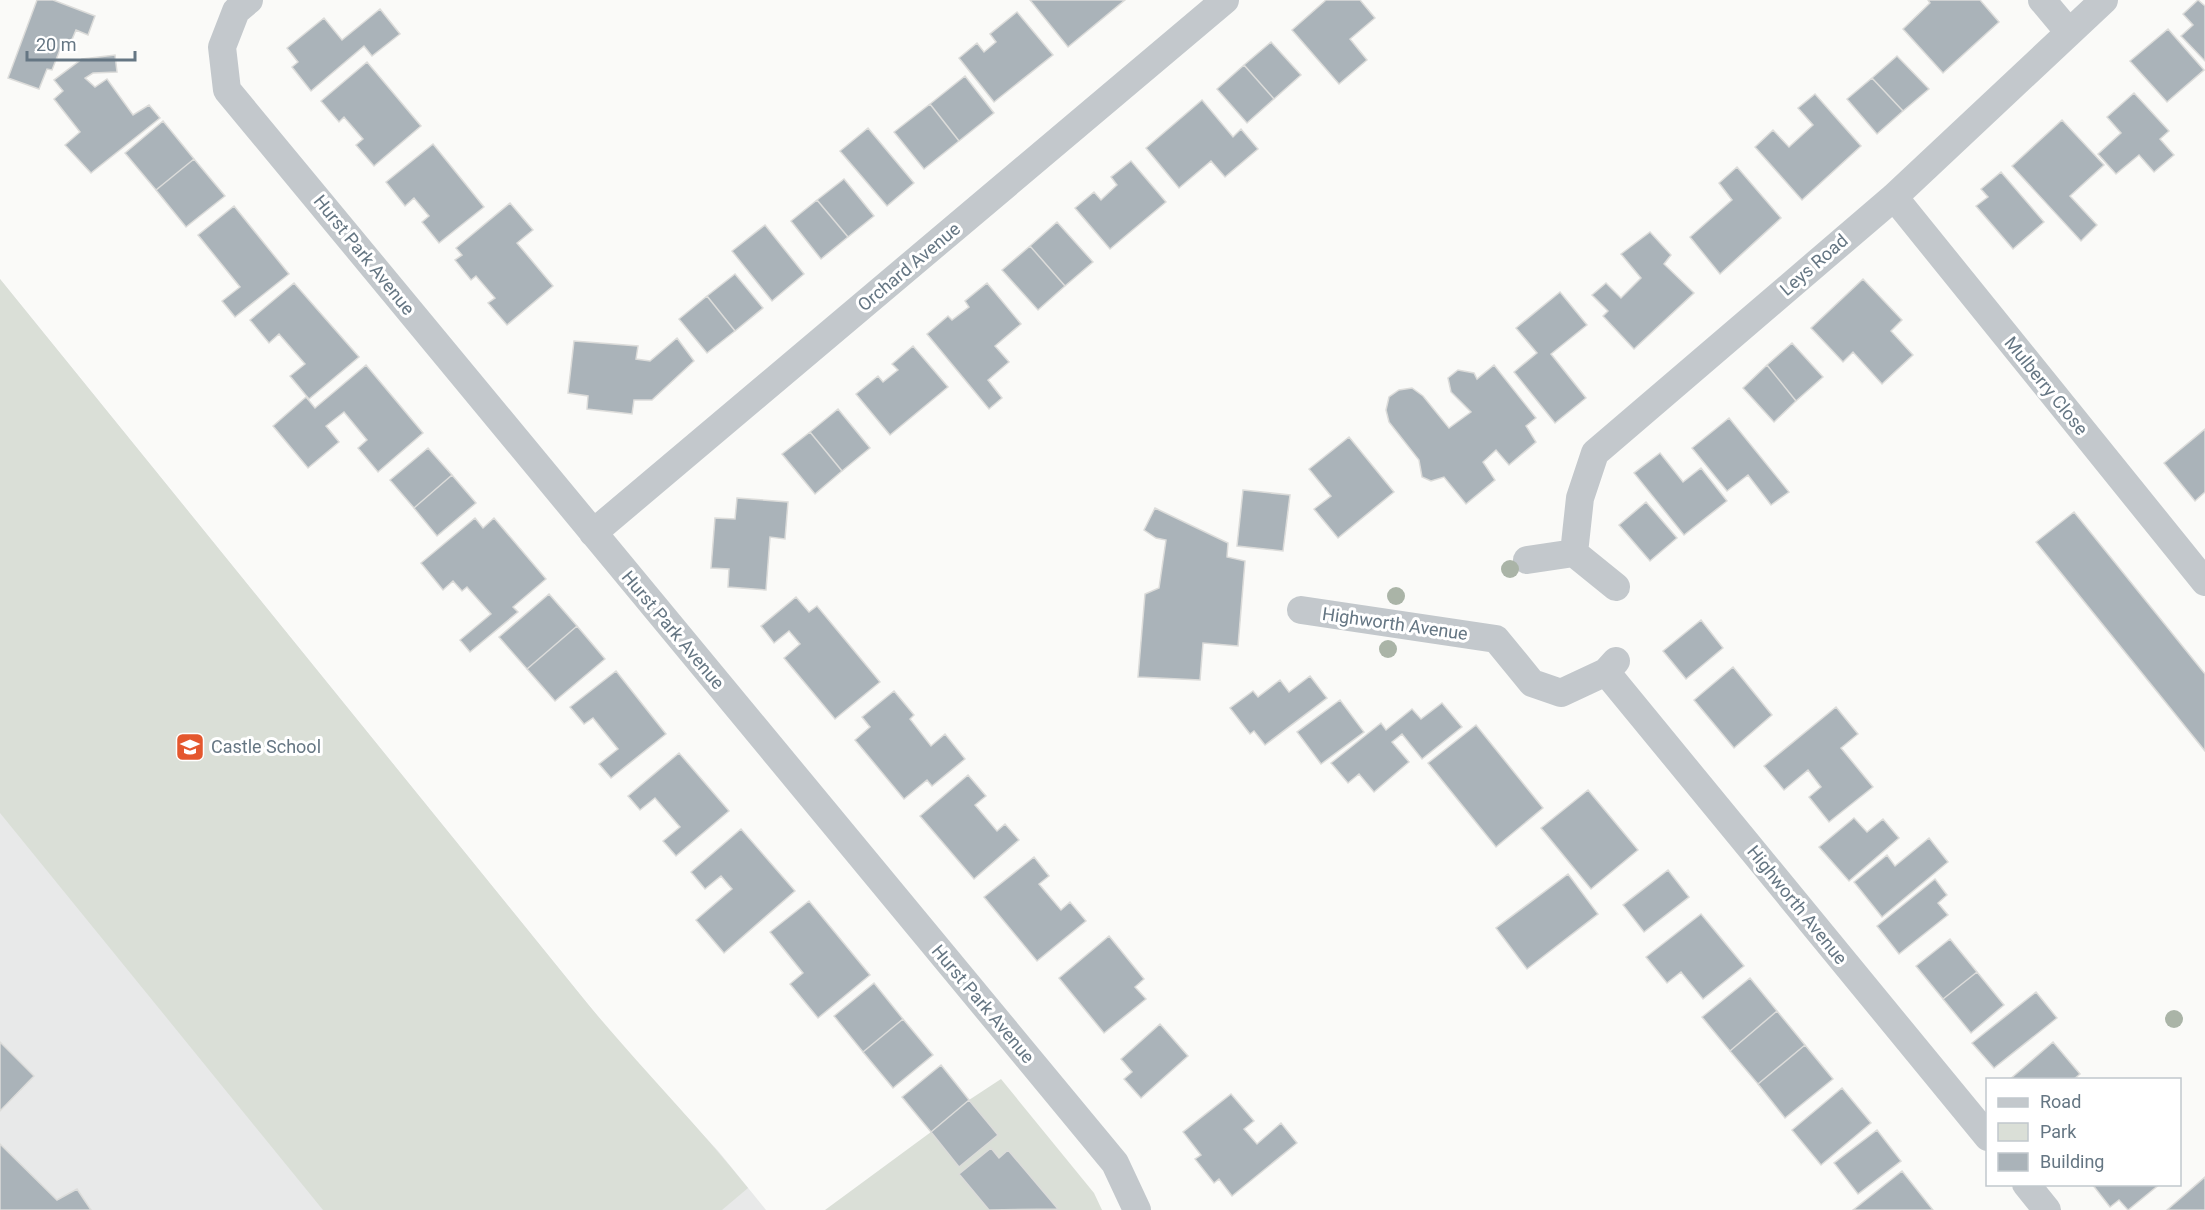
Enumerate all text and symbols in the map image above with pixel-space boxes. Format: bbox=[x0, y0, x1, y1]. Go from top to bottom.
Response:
scale bar bbox=[27, 24, 135, 62]
text: 20 m bbox=[36, 34, 76, 55]
street label: Hurst Park Avenue bbox=[310, 191, 419, 319]
street label: Orchard Avenue bbox=[853, 218, 964, 315]
street label: Leys Road bbox=[1776, 230, 1852, 300]
street label: Mulberry Close bbox=[2000, 332, 2092, 439]
street label: Hurst Park Avenue bbox=[618, 566, 729, 693]
street label: Highworth Avenue bbox=[1321, 603, 1469, 644]
school or university icon: Castle School bbox=[174, 731, 206, 763]
place label: Castle School bbox=[211, 736, 321, 757]
street label: Highworth Avenue bbox=[1743, 841, 1852, 968]
street label: Hurst Park Avenue bbox=[928, 940, 1039, 1067]
legend bbox=[1986, 1078, 2181, 1186]
text: Road bbox=[2040, 1091, 2081, 1112]
text: Park bbox=[2040, 1121, 2077, 1142]
text: Building bbox=[2040, 1151, 2104, 1172]

